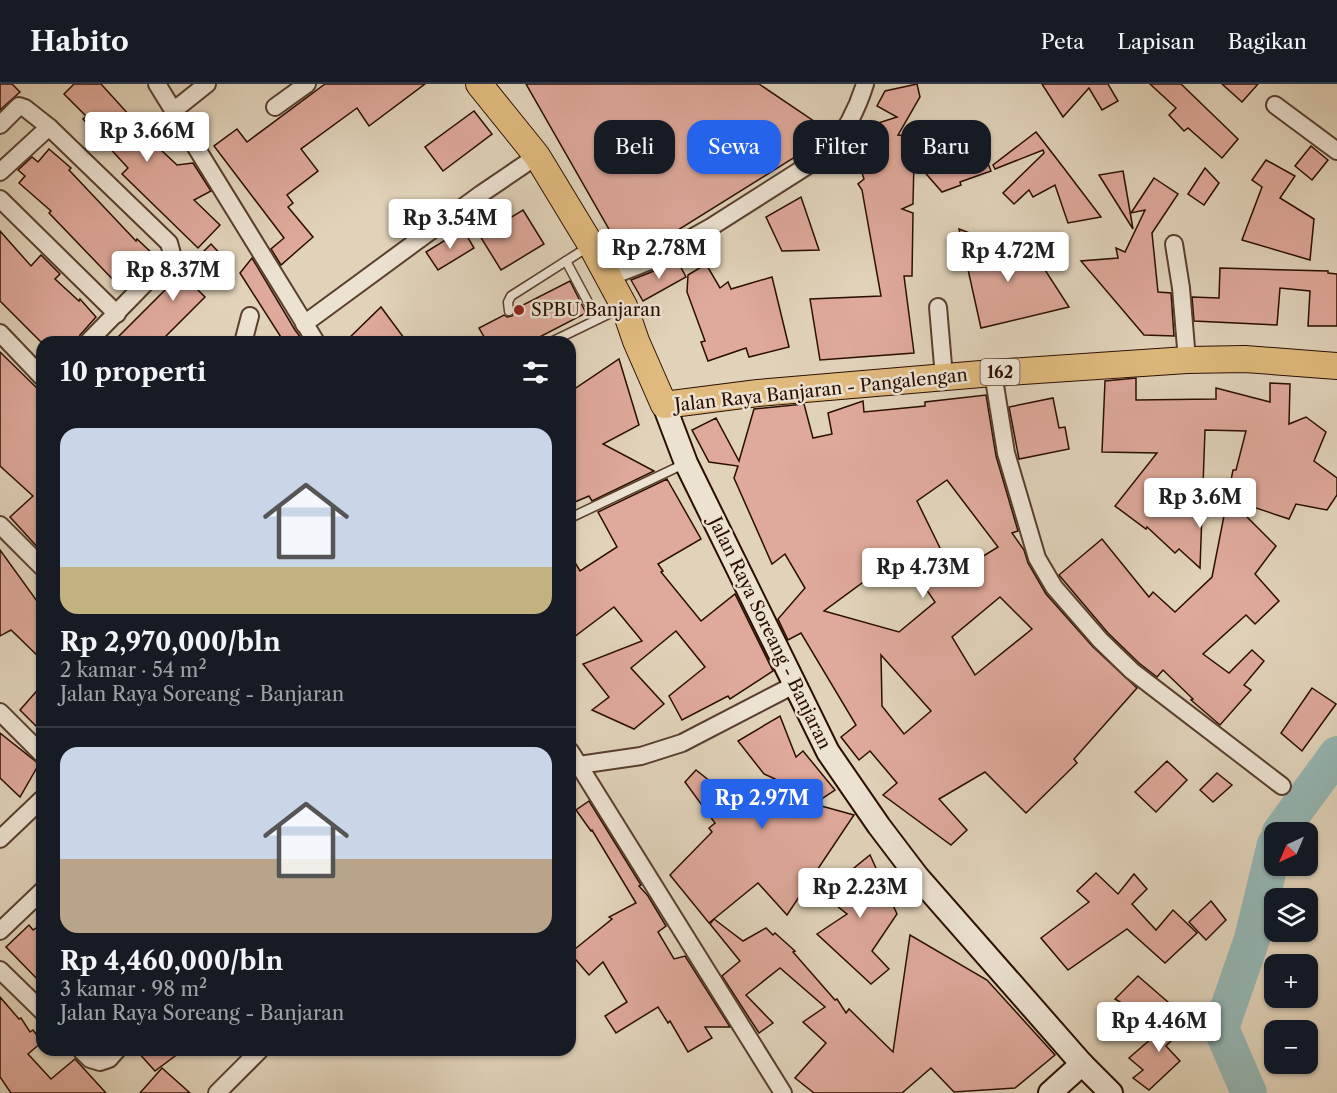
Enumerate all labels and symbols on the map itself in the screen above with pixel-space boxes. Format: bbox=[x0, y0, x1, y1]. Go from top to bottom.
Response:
pin: Rp 3.66M bbox=[85, 112, 209, 163]
pin: Rp 3.54M bbox=[388, 199, 512, 250]
pin: Rp 2.78M bbox=[597, 229, 721, 280]
pin: Rp 4.72M bbox=[946, 232, 1070, 283]
pin: Rp 8.37M bbox=[111, 251, 235, 302]
place label: SPBU Banjaran bbox=[531, 299, 661, 321]
marker: SPBU Banjaran bbox=[512, 303, 526, 317]
road number: 162 bbox=[980, 359, 1020, 385]
street label: Jalan Raya Banjaran - Pangalengan bbox=[670, 364, 969, 417]
pin: Rp 3.6M bbox=[1145, 478, 1255, 529]
street label: Jalan Raya Soreang - Banjaran bbox=[703, 510, 836, 753]
pin: Rp 4.73M bbox=[861, 548, 985, 599]
pin: Rp 2.97M bbox=[700, 779, 824, 830]
north arrow bbox=[1264, 822, 1318, 876]
pin: Rp 2.23M bbox=[798, 868, 922, 919]
pin: Rp 4.46M bbox=[1097, 1002, 1221, 1053]

